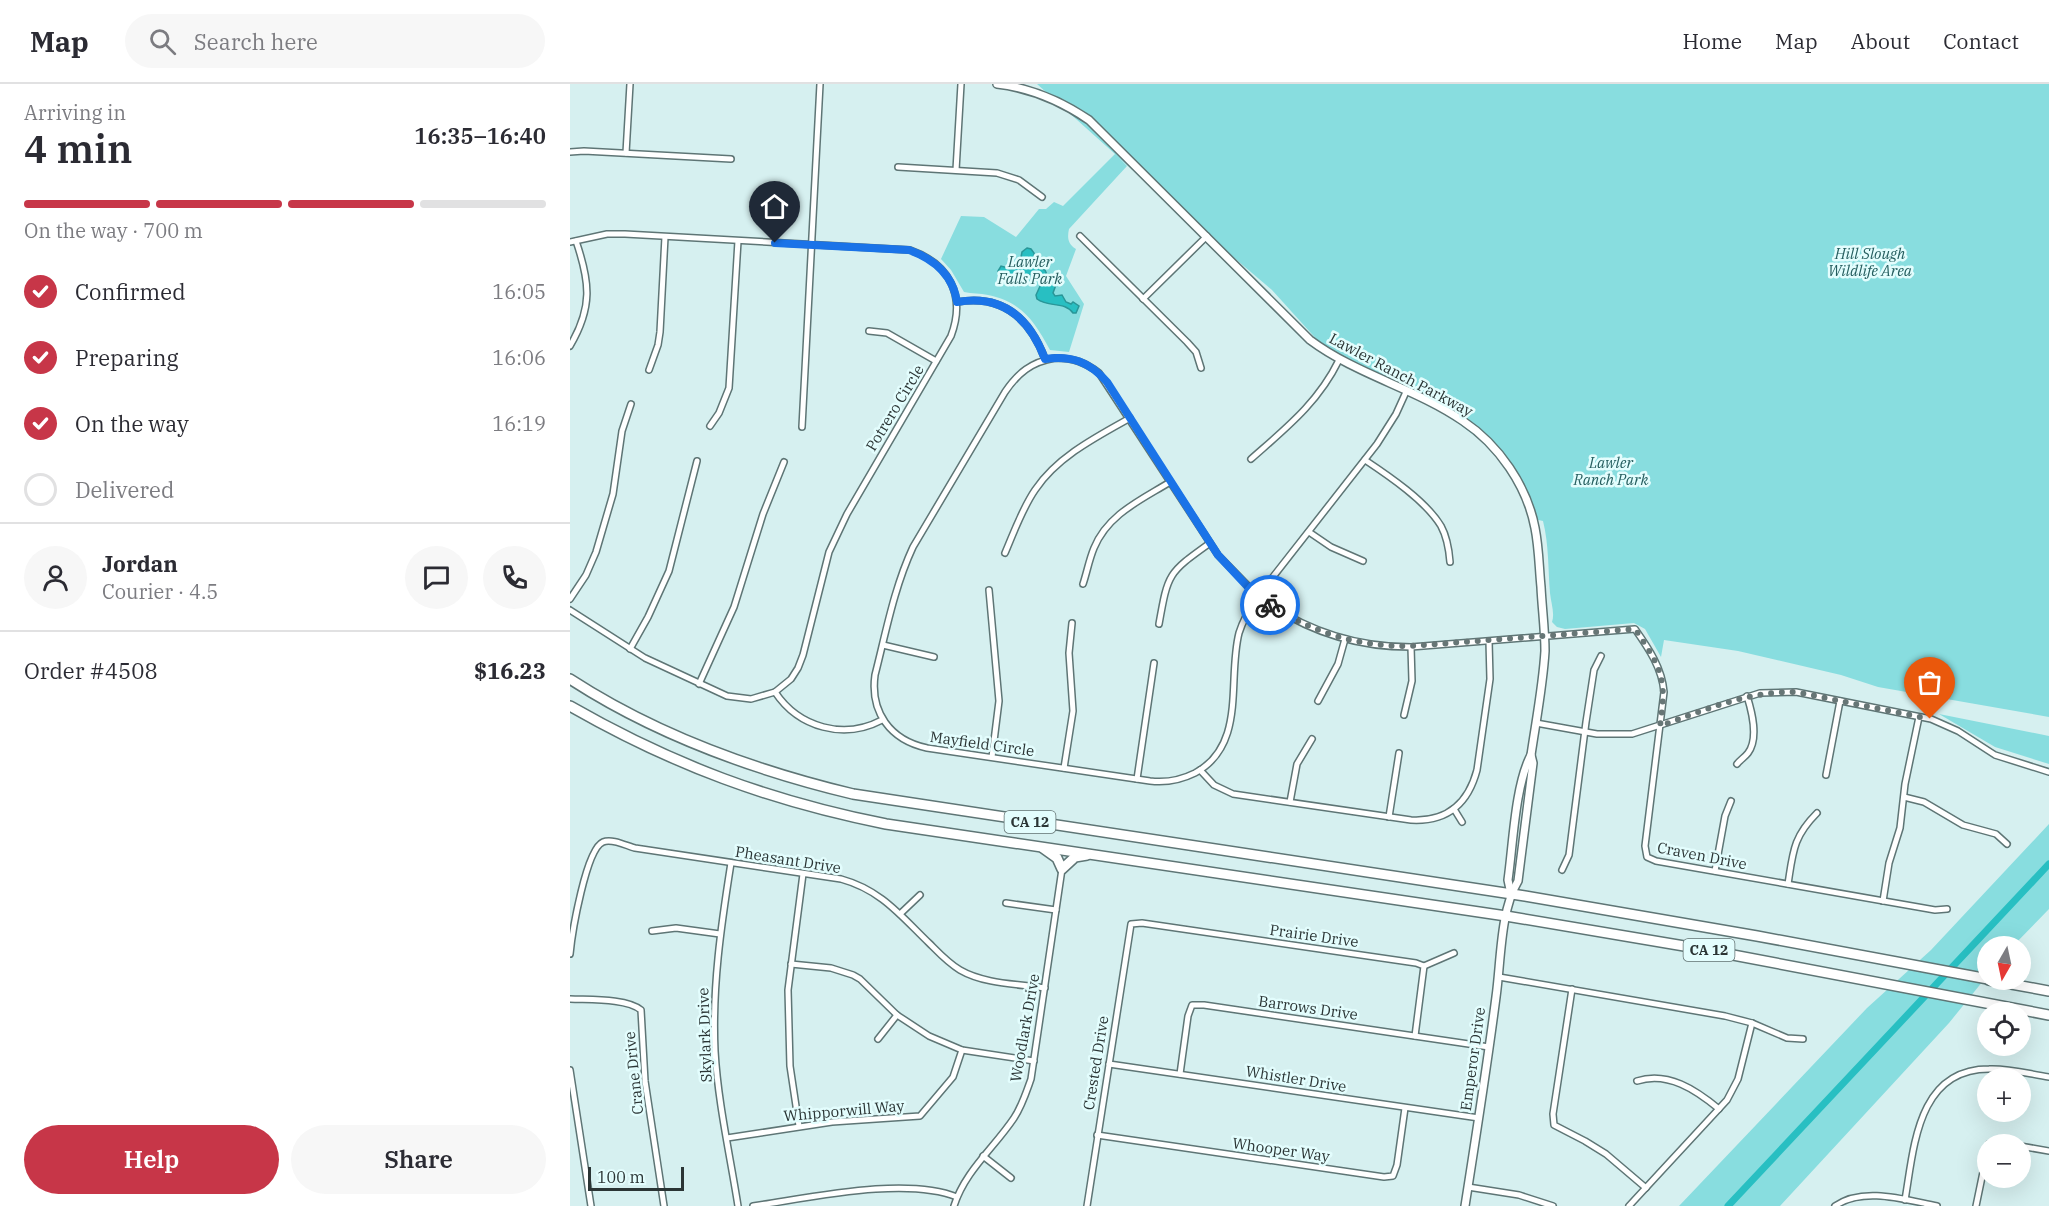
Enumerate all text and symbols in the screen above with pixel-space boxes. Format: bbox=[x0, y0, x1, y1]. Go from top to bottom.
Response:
search box bbox=[125, 14, 545, 68]
text: Map bbox=[30, 23, 89, 60]
icon: search bbox=[146, 25, 179, 58]
text: Search here bbox=[194, 27, 318, 56]
text: Home bbox=[1682, 27, 1742, 55]
text: Map bbox=[1775, 27, 1818, 55]
text: About bbox=[1851, 27, 1910, 55]
text: Contact bbox=[1943, 27, 2019, 55]
text: Arriving in bbox=[24, 99, 126, 126]
text: 16:35–16:40 bbox=[414, 121, 546, 150]
text: 4 min bbox=[24, 123, 132, 174]
pin bbox=[749, 181, 800, 243]
icon: home bbox=[758, 190, 791, 223]
text: On the way · 700 m bbox=[24, 217, 203, 244]
park label: Hill Slough Wildlife Area bbox=[1828, 244, 1913, 280]
park label: Lawler Falls Park bbox=[997, 252, 1062, 288]
icon: check bbox=[24, 275, 57, 308]
text: Confirmed bbox=[75, 277, 186, 306]
text: 16:05 bbox=[492, 278, 546, 305]
street label: Lawler Ranch Parkway bbox=[1326, 329, 1476, 421]
icon: check bbox=[24, 341, 57, 374]
text: Preparing bbox=[75, 343, 179, 372]
text: 16:06 bbox=[492, 344, 546, 371]
street label: Potrero Circle bbox=[861, 361, 928, 454]
icon: check bbox=[24, 407, 57, 440]
text: On the way bbox=[75, 409, 189, 438]
text: 16:19 bbox=[492, 410, 546, 437]
park label: Lawler Ranch Park bbox=[1573, 453, 1648, 489]
text: Delivered bbox=[75, 475, 174, 504]
button: person bbox=[24, 546, 87, 609]
button: chat bbox=[405, 546, 468, 609]
button: phone bbox=[483, 546, 546, 609]
text: Jordan bbox=[102, 549, 178, 578]
courier bbox=[1240, 575, 1300, 635]
text: Courier · 4.5 bbox=[102, 578, 218, 605]
icon: bike bbox=[1254, 589, 1287, 622]
text: Order #4508 bbox=[24, 656, 158, 685]
text: $16.23 bbox=[474, 656, 546, 685]
pin bbox=[1904, 657, 1955, 719]
icon: bag bbox=[1913, 666, 1946, 699]
street label: Mayfield Circle bbox=[929, 727, 1035, 760]
road number: CA 12 bbox=[1004, 811, 1056, 833]
street label: Craven Drive bbox=[1656, 838, 1749, 874]
street label: Pheasant Drive bbox=[734, 842, 842, 877]
street label: Prairie Drive bbox=[1268, 920, 1360, 951]
north arrow bbox=[1977, 936, 2031, 990]
map controls bbox=[1977, 936, 2031, 1188]
road number: CA 12 bbox=[1684, 939, 1734, 961]
street label: Woodlark Drive bbox=[1006, 972, 1043, 1084]
street label: Skylark Drive bbox=[693, 987, 716, 1083]
street label: Barrows Drive bbox=[1257, 991, 1359, 1024]
button: locate bbox=[1977, 1002, 2031, 1056]
street label: Emperor Drive bbox=[1456, 1006, 1489, 1112]
street label: Crested Drive bbox=[1079, 1014, 1112, 1112]
street label: Crane Drive bbox=[620, 1031, 647, 1115]
street label: Whistler Drive bbox=[1244, 1061, 1348, 1096]
button: + bbox=[1977, 1068, 2031, 1122]
street label: Whipporwill Way bbox=[783, 1096, 905, 1125]
button: Help bbox=[24, 1125, 279, 1194]
button: Share bbox=[291, 1125, 546, 1194]
street label: Whooper Way bbox=[1231, 1133, 1331, 1166]
button: − bbox=[1977, 1134, 2031, 1188]
scale bar bbox=[588, 1164, 684, 1192]
text: 100 m bbox=[597, 1167, 645, 1187]

